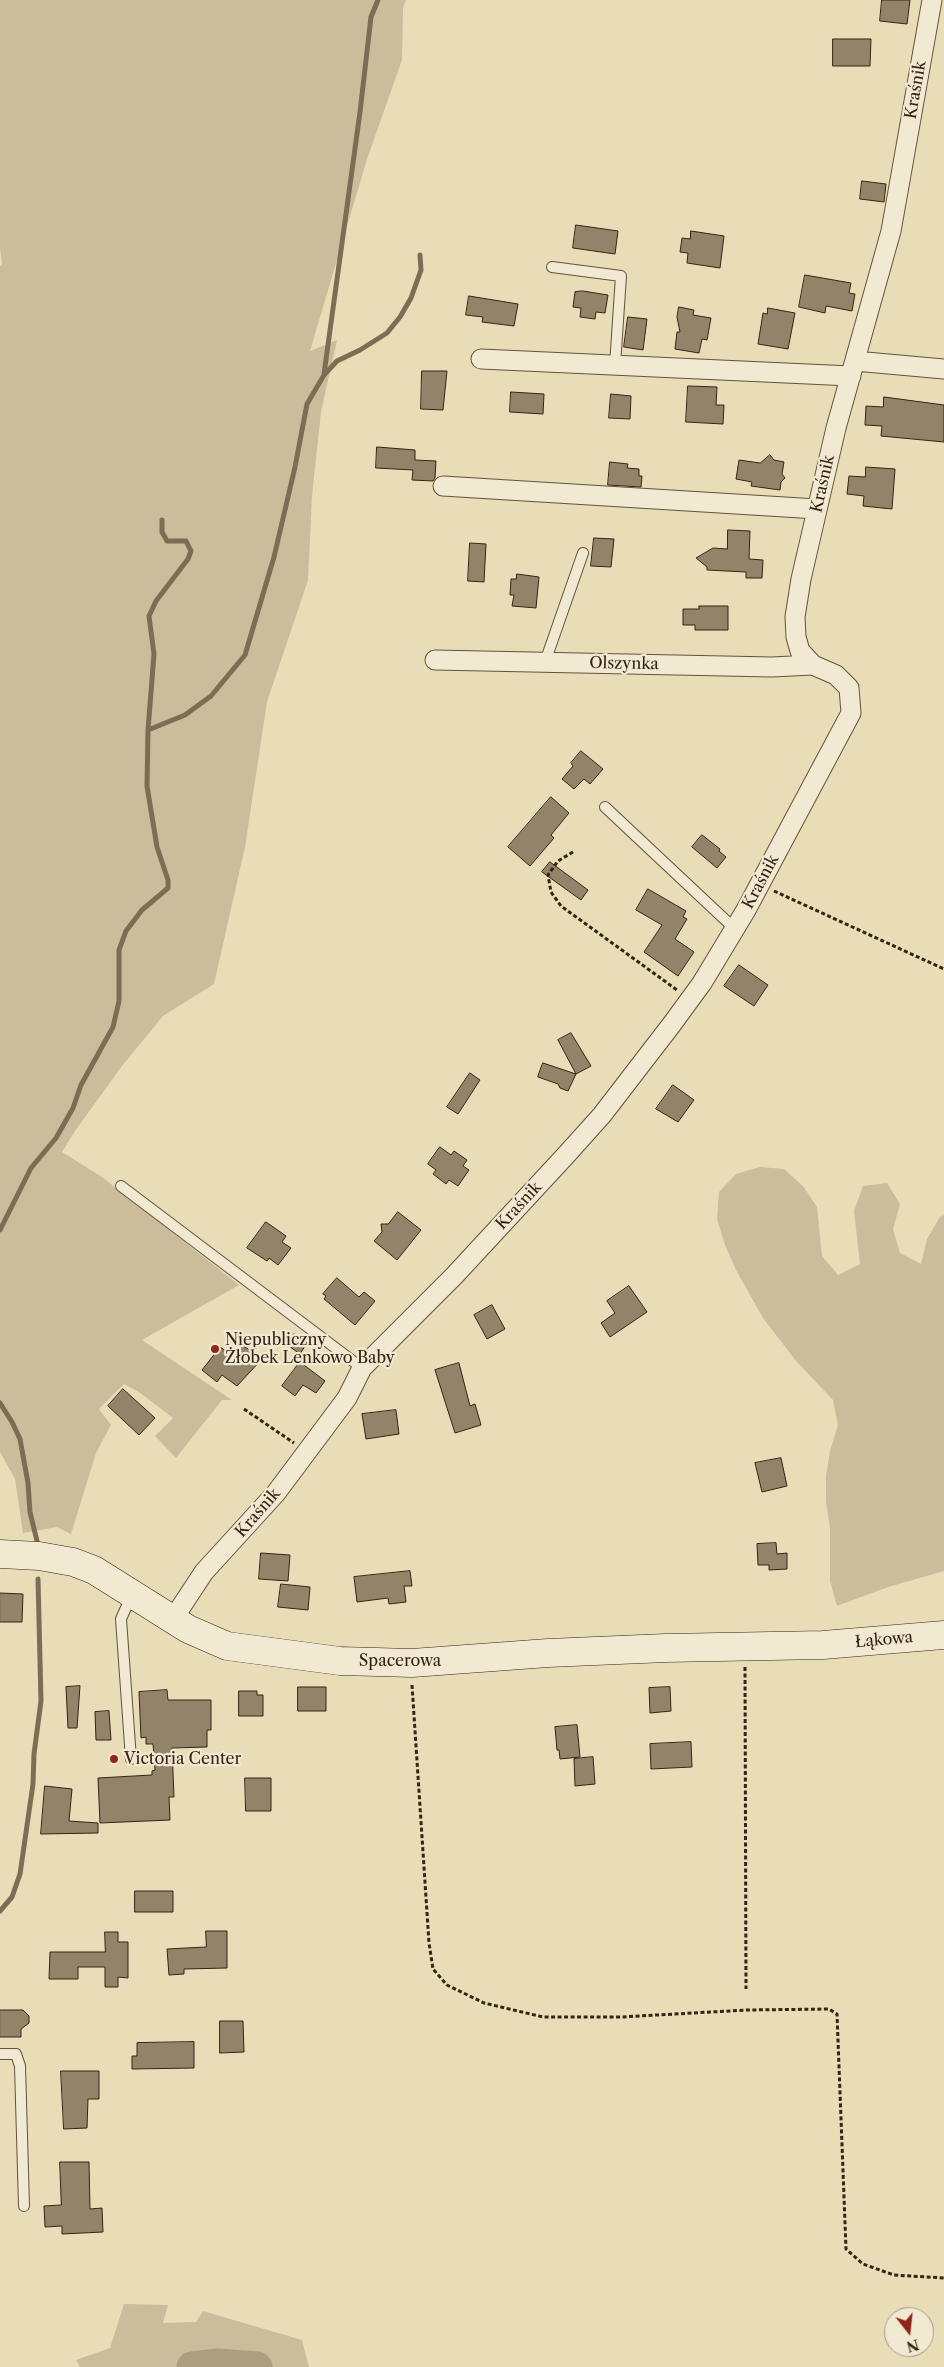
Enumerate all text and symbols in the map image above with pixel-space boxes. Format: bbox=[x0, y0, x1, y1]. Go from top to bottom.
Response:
street label: Kraśnik bbox=[901, 59, 931, 121]
street label: Kraśnik bbox=[807, 453, 839, 515]
street label: Olszynka bbox=[589, 654, 659, 674]
street label: Kraśnik bbox=[739, 852, 783, 912]
street label: Kraśnik bbox=[492, 1178, 546, 1234]
place label: Niepubliczny Żłobek Lenkowo Baby bbox=[225, 1330, 395, 1368]
marker: Niepubliczny Żłobek Lenkowo Baby bbox=[209, 1343, 221, 1355]
street label: Kraśnik bbox=[232, 1485, 284, 1541]
street label: Łąkowa bbox=[854, 1628, 914, 1652]
street label: Spacerowa bbox=[359, 1651, 441, 1671]
place label: Victoria Center bbox=[124, 1749, 241, 1769]
marker: Victoria Center bbox=[108, 1753, 120, 1765]
north arrow bbox=[884, 2307, 934, 2357]
text: N bbox=[905, 2335, 921, 2356]

